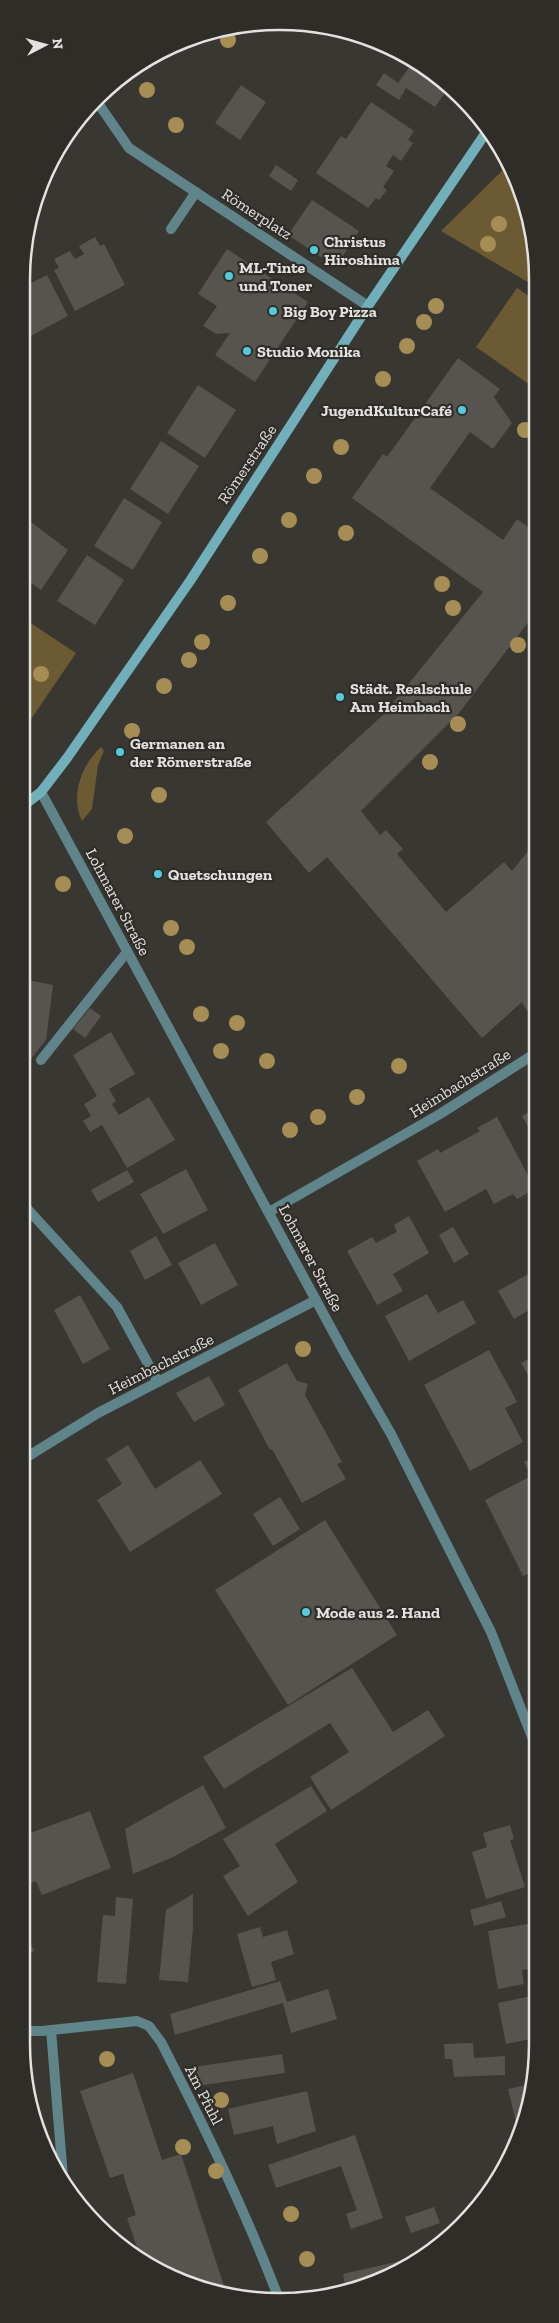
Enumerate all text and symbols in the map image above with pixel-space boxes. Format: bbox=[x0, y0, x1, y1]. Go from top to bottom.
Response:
north arrow bbox=[20, 20, 70, 70]
text: N bbox=[48, 38, 66, 50]
street label: Römerplatz bbox=[218, 184, 296, 244]
place label: Christus Hiroshima bbox=[324, 232, 400, 269]
marker: Christus Hiroshima bbox=[308, 244, 320, 256]
place label: ML-Tinte und Toner bbox=[239, 258, 312, 295]
marker: ML-Tinte und Toner bbox=[223, 270, 235, 282]
place label: Big Boy Pizza bbox=[283, 302, 377, 321]
marker: Big Boy Pizza bbox=[267, 305, 279, 317]
place label: Studio Monika bbox=[257, 342, 361, 361]
marker: Studio Monika bbox=[241, 345, 253, 357]
place label: JugendKulturCafé bbox=[321, 401, 452, 420]
marker: JugendKulturCafé bbox=[456, 404, 468, 416]
street label: Römerstraße bbox=[214, 421, 280, 507]
place label: Städt. Realschule Am Heimbach bbox=[350, 679, 472, 716]
marker: Städt. Realschule Am Heimbach bbox=[334, 691, 346, 703]
place label: Germanen an der Römerstraße bbox=[130, 734, 252, 771]
marker: Germanen an der Römerstraße bbox=[114, 746, 126, 758]
street label: Lohmarer Straße bbox=[82, 845, 154, 959]
place label: Quetschungen bbox=[168, 865, 273, 884]
marker: Quetschungen bbox=[152, 868, 164, 880]
street label: Heimbachstraße bbox=[406, 1044, 514, 1122]
street label: Lohmarer Straße bbox=[275, 1201, 347, 1315]
street label: Heimbachstraße bbox=[105, 1329, 217, 1399]
place label: Mode aus 2. Hand bbox=[316, 1603, 440, 1622]
marker: Mode aus 2. Hand bbox=[300, 1606, 312, 1618]
street label: Am Pfuhl bbox=[181, 2062, 227, 2128]

